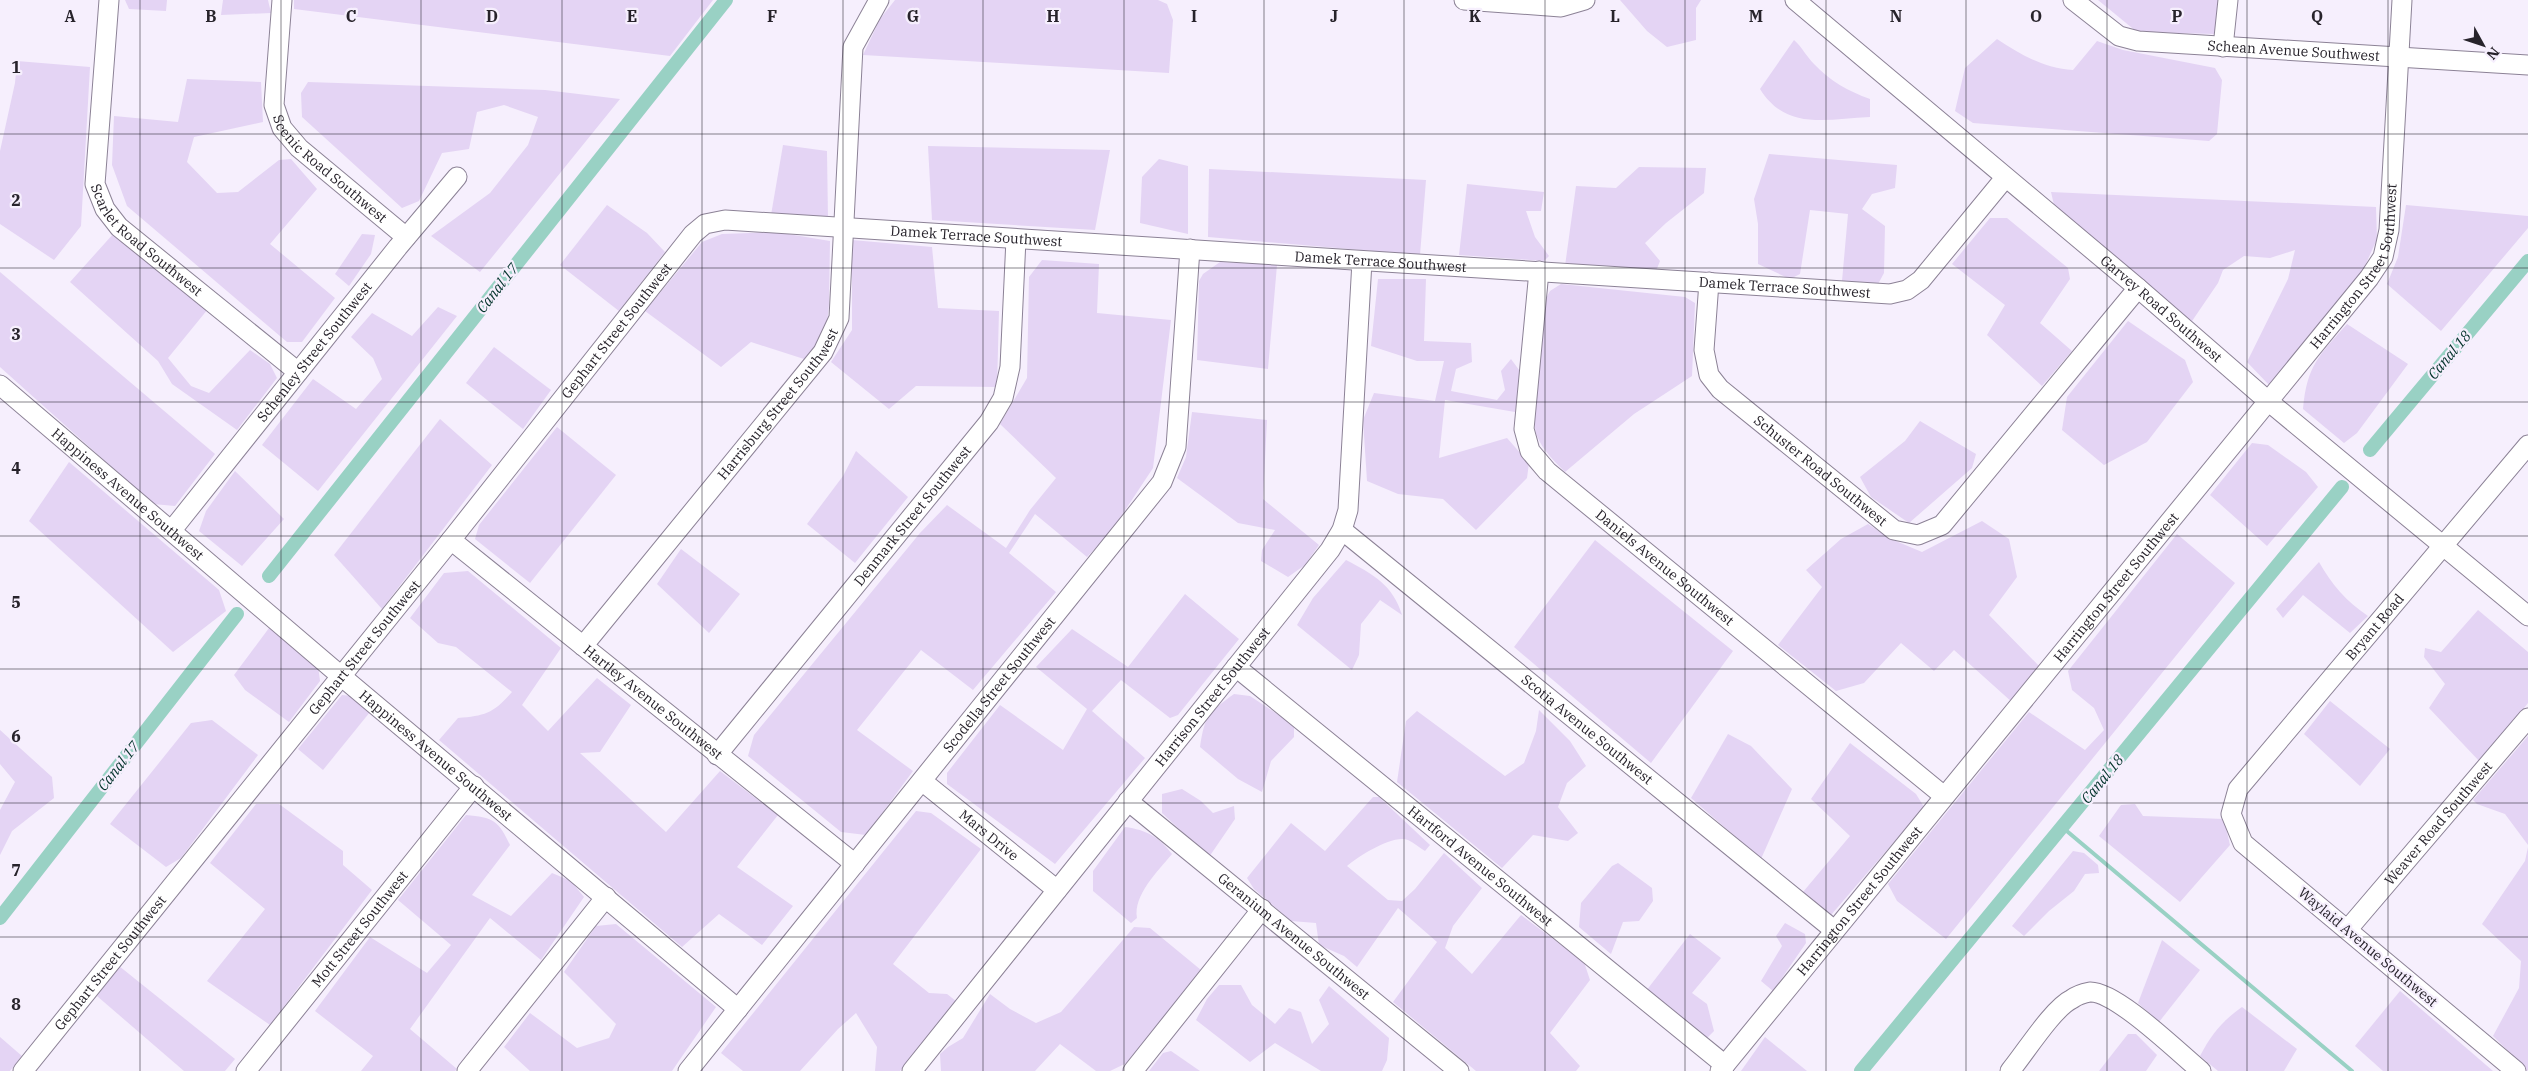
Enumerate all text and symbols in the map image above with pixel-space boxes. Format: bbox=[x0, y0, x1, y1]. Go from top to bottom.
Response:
text: A bbox=[64, 6, 76, 26]
text: B bbox=[205, 6, 217, 26]
text: C bbox=[346, 6, 356, 26]
text: D bbox=[486, 6, 498, 26]
text: E bbox=[627, 6, 637, 26]
text: F bbox=[767, 6, 777, 26]
text: G bbox=[907, 6, 919, 26]
text: H bbox=[1047, 6, 1060, 26]
text: I bbox=[1191, 6, 1197, 26]
text: J bbox=[1330, 6, 1338, 26]
text: K bbox=[1469, 6, 1482, 26]
text: L bbox=[1610, 6, 1620, 26]
text: M bbox=[1749, 6, 1763, 26]
text: N bbox=[1890, 6, 1902, 26]
text: O bbox=[2030, 6, 2042, 26]
text: P bbox=[2172, 6, 2183, 26]
text: Q bbox=[2311, 6, 2323, 26]
north arrow bbox=[2458, 20, 2508, 70]
street label: Schean Avenue Southwest bbox=[2207, 36, 2380, 65]
text: N bbox=[2483, 43, 2503, 63]
text: 1 bbox=[11, 57, 21, 77]
street label: Scenic Road Southwest bbox=[269, 112, 391, 227]
street label: Scarlet Road Southwest bbox=[87, 181, 206, 300]
street label: Harrington Street Southwest bbox=[2306, 183, 2401, 352]
text: 2 bbox=[11, 190, 21, 210]
street label: Damek Terrace Southwest bbox=[890, 222, 1063, 250]
street label: Damek Terrace Southwest bbox=[1294, 247, 1467, 276]
street label: Garvey Road Southwest bbox=[2097, 251, 2226, 366]
water label: Canal 17 bbox=[472, 259, 523, 316]
street label: Gephart Street Southwest bbox=[557, 259, 676, 402]
street label: Damek Terrace Southwest bbox=[1698, 273, 1871, 302]
street label: Schenley Street Southwest bbox=[253, 278, 376, 425]
text: 3 bbox=[11, 324, 21, 344]
street label: Harrisburg Street Southwest bbox=[713, 325, 842, 483]
water label: Canal 18 bbox=[2423, 326, 2475, 383]
street label: Schuster Road Southwest bbox=[1750, 411, 1891, 530]
street label: Happiness Avenue Southwest bbox=[48, 424, 208, 564]
street label: Denmark Street Southwest bbox=[850, 442, 975, 590]
text: 4 bbox=[11, 458, 21, 478]
street label: Daniels Avenue Southwest bbox=[1592, 505, 1738, 629]
street label: Harrington Street Southwest bbox=[2049, 509, 2182, 666]
street label: Gephart Street Southwest bbox=[305, 576, 424, 719]
street label: Bryant Road bbox=[2341, 590, 2408, 664]
text: 5 bbox=[11, 592, 21, 612]
street label: Scodella Street Southwest bbox=[939, 613, 1059, 756]
street label: Harrison Street Southwest bbox=[1151, 623, 1274, 770]
street label: Hartley Avenue Southwest bbox=[580, 641, 726, 763]
street label: Scotia Avenue Southwest bbox=[1518, 671, 1657, 788]
street label: Happiness Avenue Southwest bbox=[355, 686, 516, 825]
text: 6 bbox=[11, 726, 21, 746]
water label: Canal 17 bbox=[93, 737, 144, 794]
water label: Canal 18 bbox=[2077, 750, 2128, 807]
street label: Weaver Road Southwest bbox=[2380, 757, 2496, 889]
street label: Hartford Avenue Southwest bbox=[1404, 802, 1556, 930]
street label: Mars Drive bbox=[955, 806, 1022, 865]
street label: Harrington Street Southwest bbox=[1793, 822, 1926, 979]
text: 7 bbox=[11, 860, 21, 880]
street label: Mott Street Southwest bbox=[308, 867, 412, 991]
street label: Geranium Avenue Southwest bbox=[1214, 869, 1374, 1004]
street label: Waylaid Avenue Southwest bbox=[2295, 883, 2441, 1011]
street label: Gephart Street Southwest bbox=[50, 892, 170, 1034]
text: 8 bbox=[11, 994, 21, 1014]

